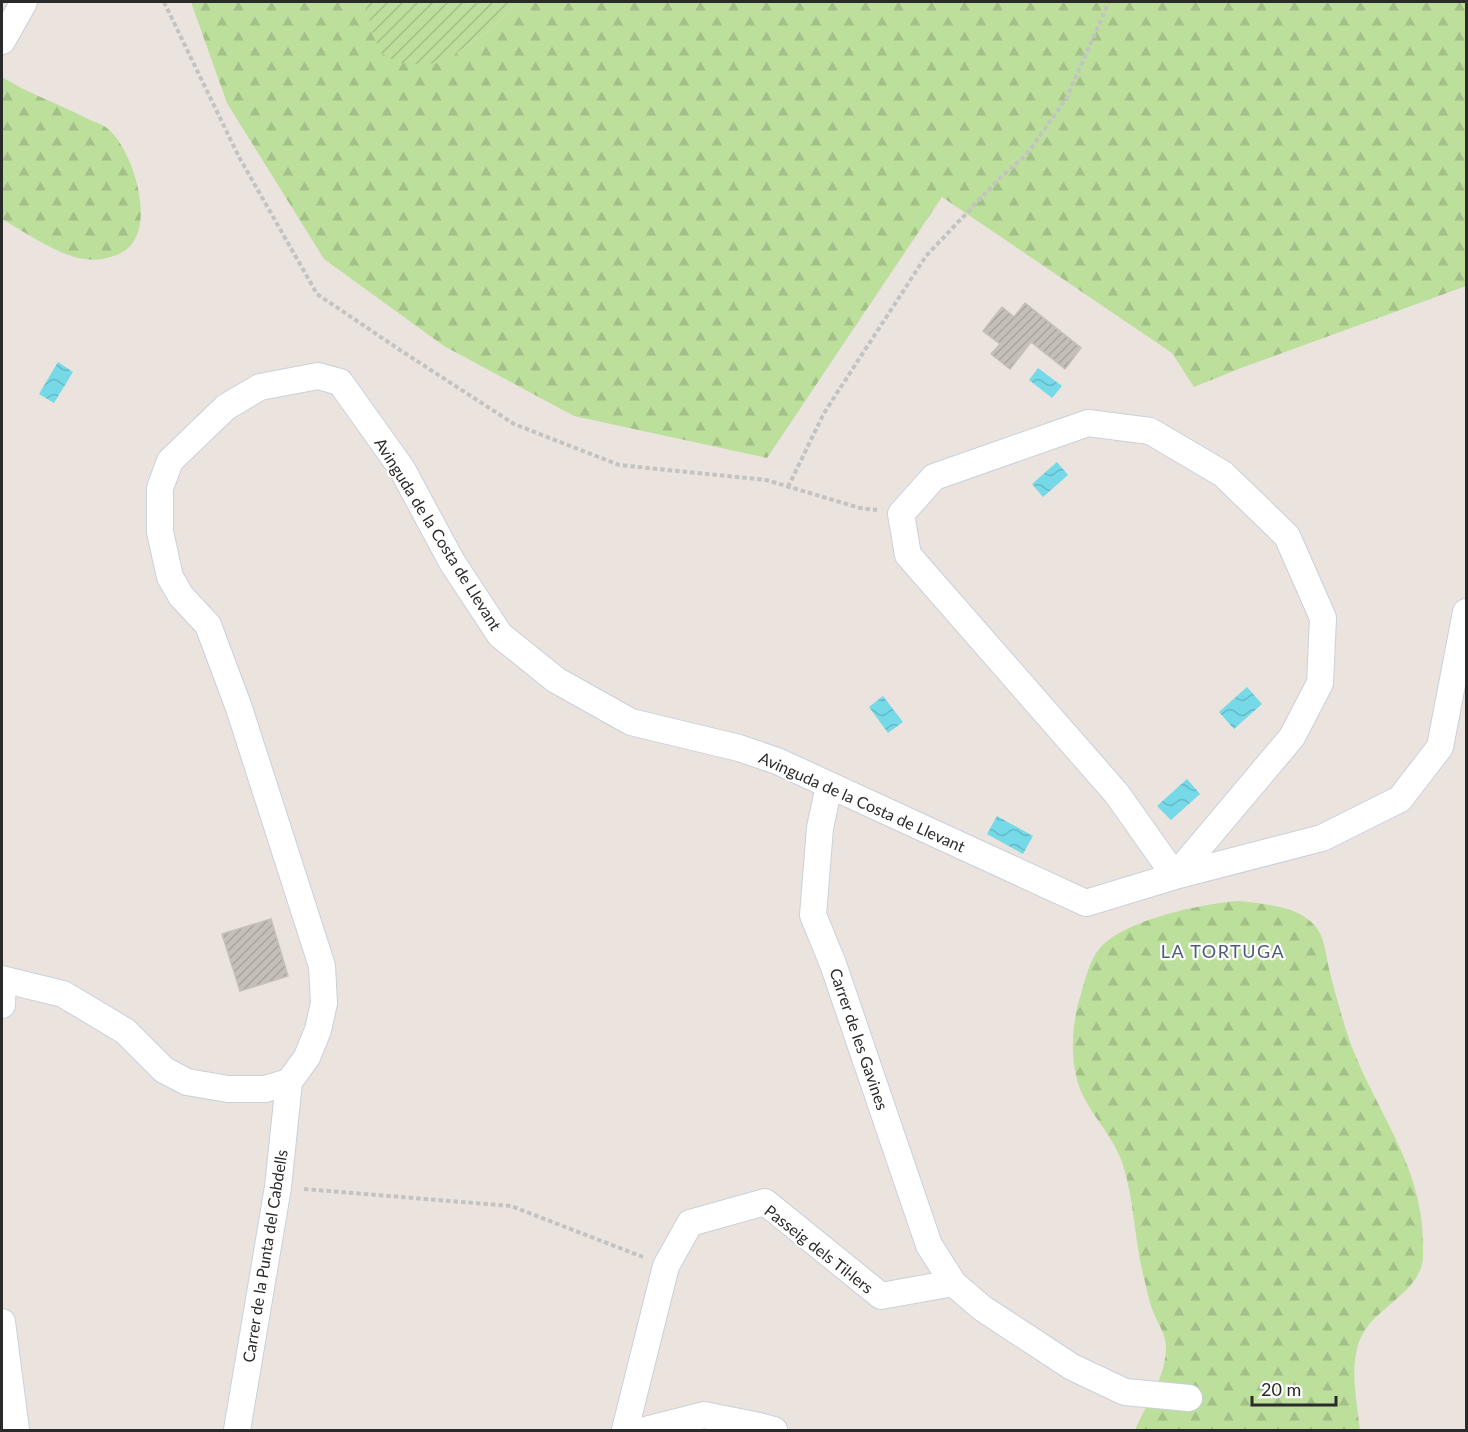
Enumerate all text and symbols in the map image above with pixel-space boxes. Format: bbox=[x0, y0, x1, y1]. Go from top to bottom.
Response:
street label: Avinguda de la Costa de Llevant bbox=[371, 434, 506, 634]
street label: Avinguda de la Costa de Llevant bbox=[756, 747, 968, 856]
district label: LA TORTUGA bbox=[1161, 940, 1285, 962]
street label: Carrer de les Gavines bbox=[826, 966, 893, 1112]
street label: Carrer de la Punta del Cabdells bbox=[238, 1148, 291, 1364]
street label: Passeig dels Til·lers bbox=[761, 1200, 877, 1297]
scale bar bbox=[1252, 1369, 1336, 1407]
text: 20 m bbox=[1261, 1378, 1301, 1400]

